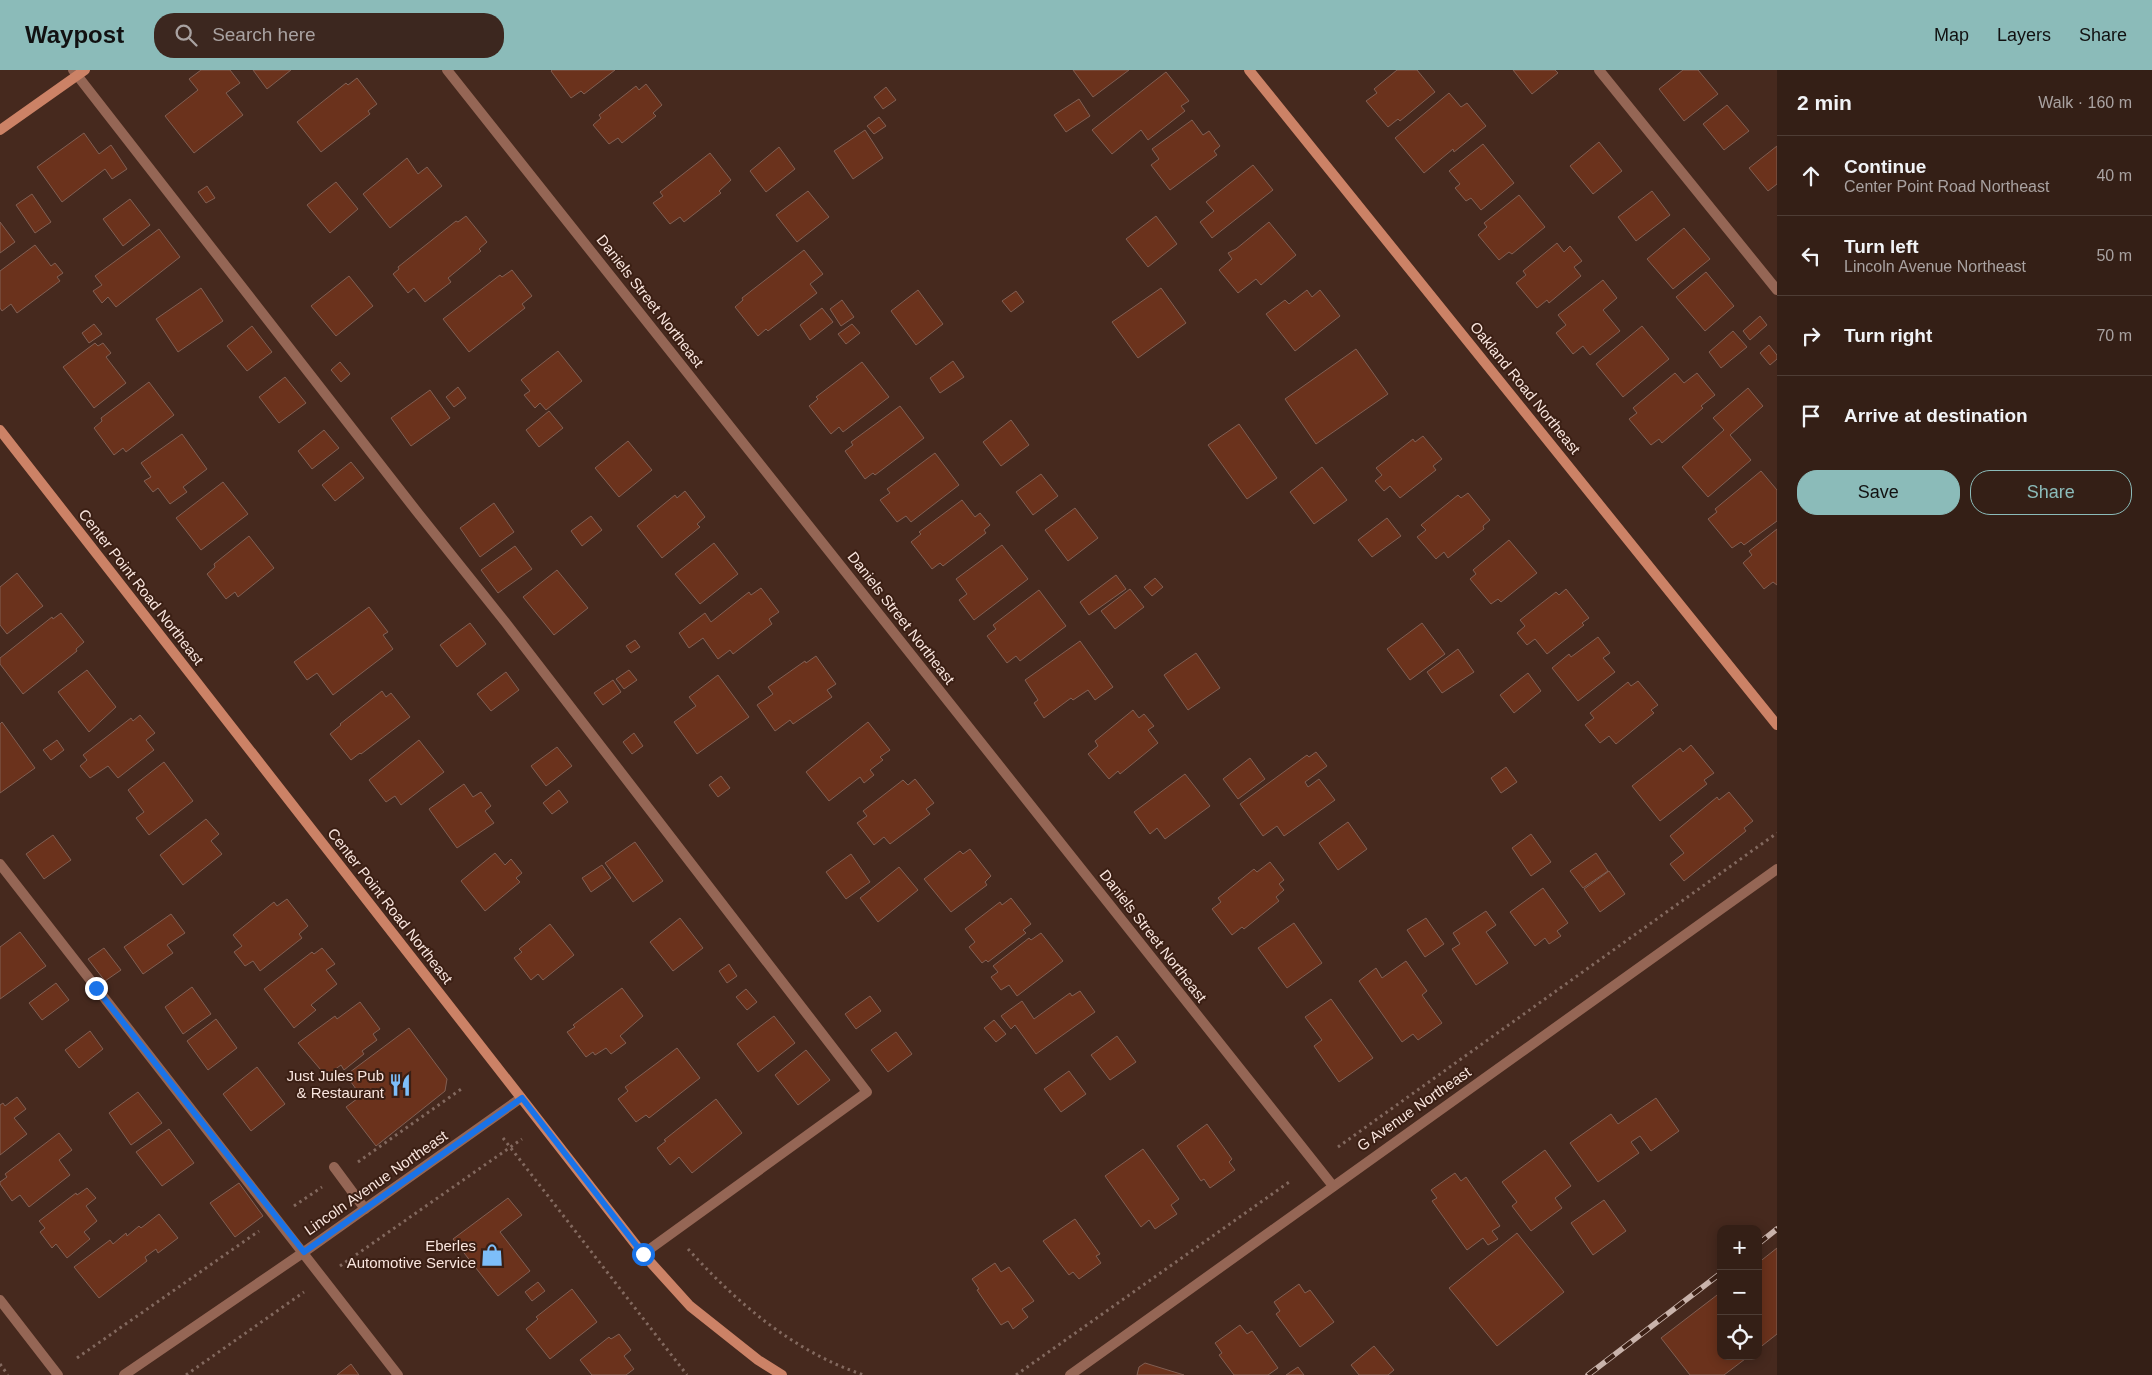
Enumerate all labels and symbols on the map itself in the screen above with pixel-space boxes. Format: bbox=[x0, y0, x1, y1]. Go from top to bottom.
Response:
street label: Daniels Street Northeast bbox=[593, 231, 708, 371]
street label: Oakland Road Northeast bbox=[1467, 318, 1584, 458]
street label: Center Point Road Northeast bbox=[75, 506, 208, 668]
street label: Daniels Street Northeast bbox=[844, 548, 959, 688]
street label: Center Point Road Northeast bbox=[324, 825, 457, 987]
street label: Daniels Street Northeast bbox=[1096, 866, 1211, 1006]
route end bbox=[85, 977, 108, 1000]
street label: G Avenue Northeast bbox=[1354, 1062, 1474, 1154]
place label: Just Jules Pub & Restaurant bbox=[286, 1067, 385, 1101]
restaurant icon: Just Jules Pub & Restaurant bbox=[387, 1072, 413, 1098]
street label: Lincoln Avenue Northeast bbox=[301, 1126, 451, 1239]
place label: Eberles Automotive Service bbox=[347, 1237, 476, 1271]
shop icon: Eberles Automotive Service bbox=[479, 1242, 505, 1268]
route start bbox=[632, 1243, 655, 1266]

